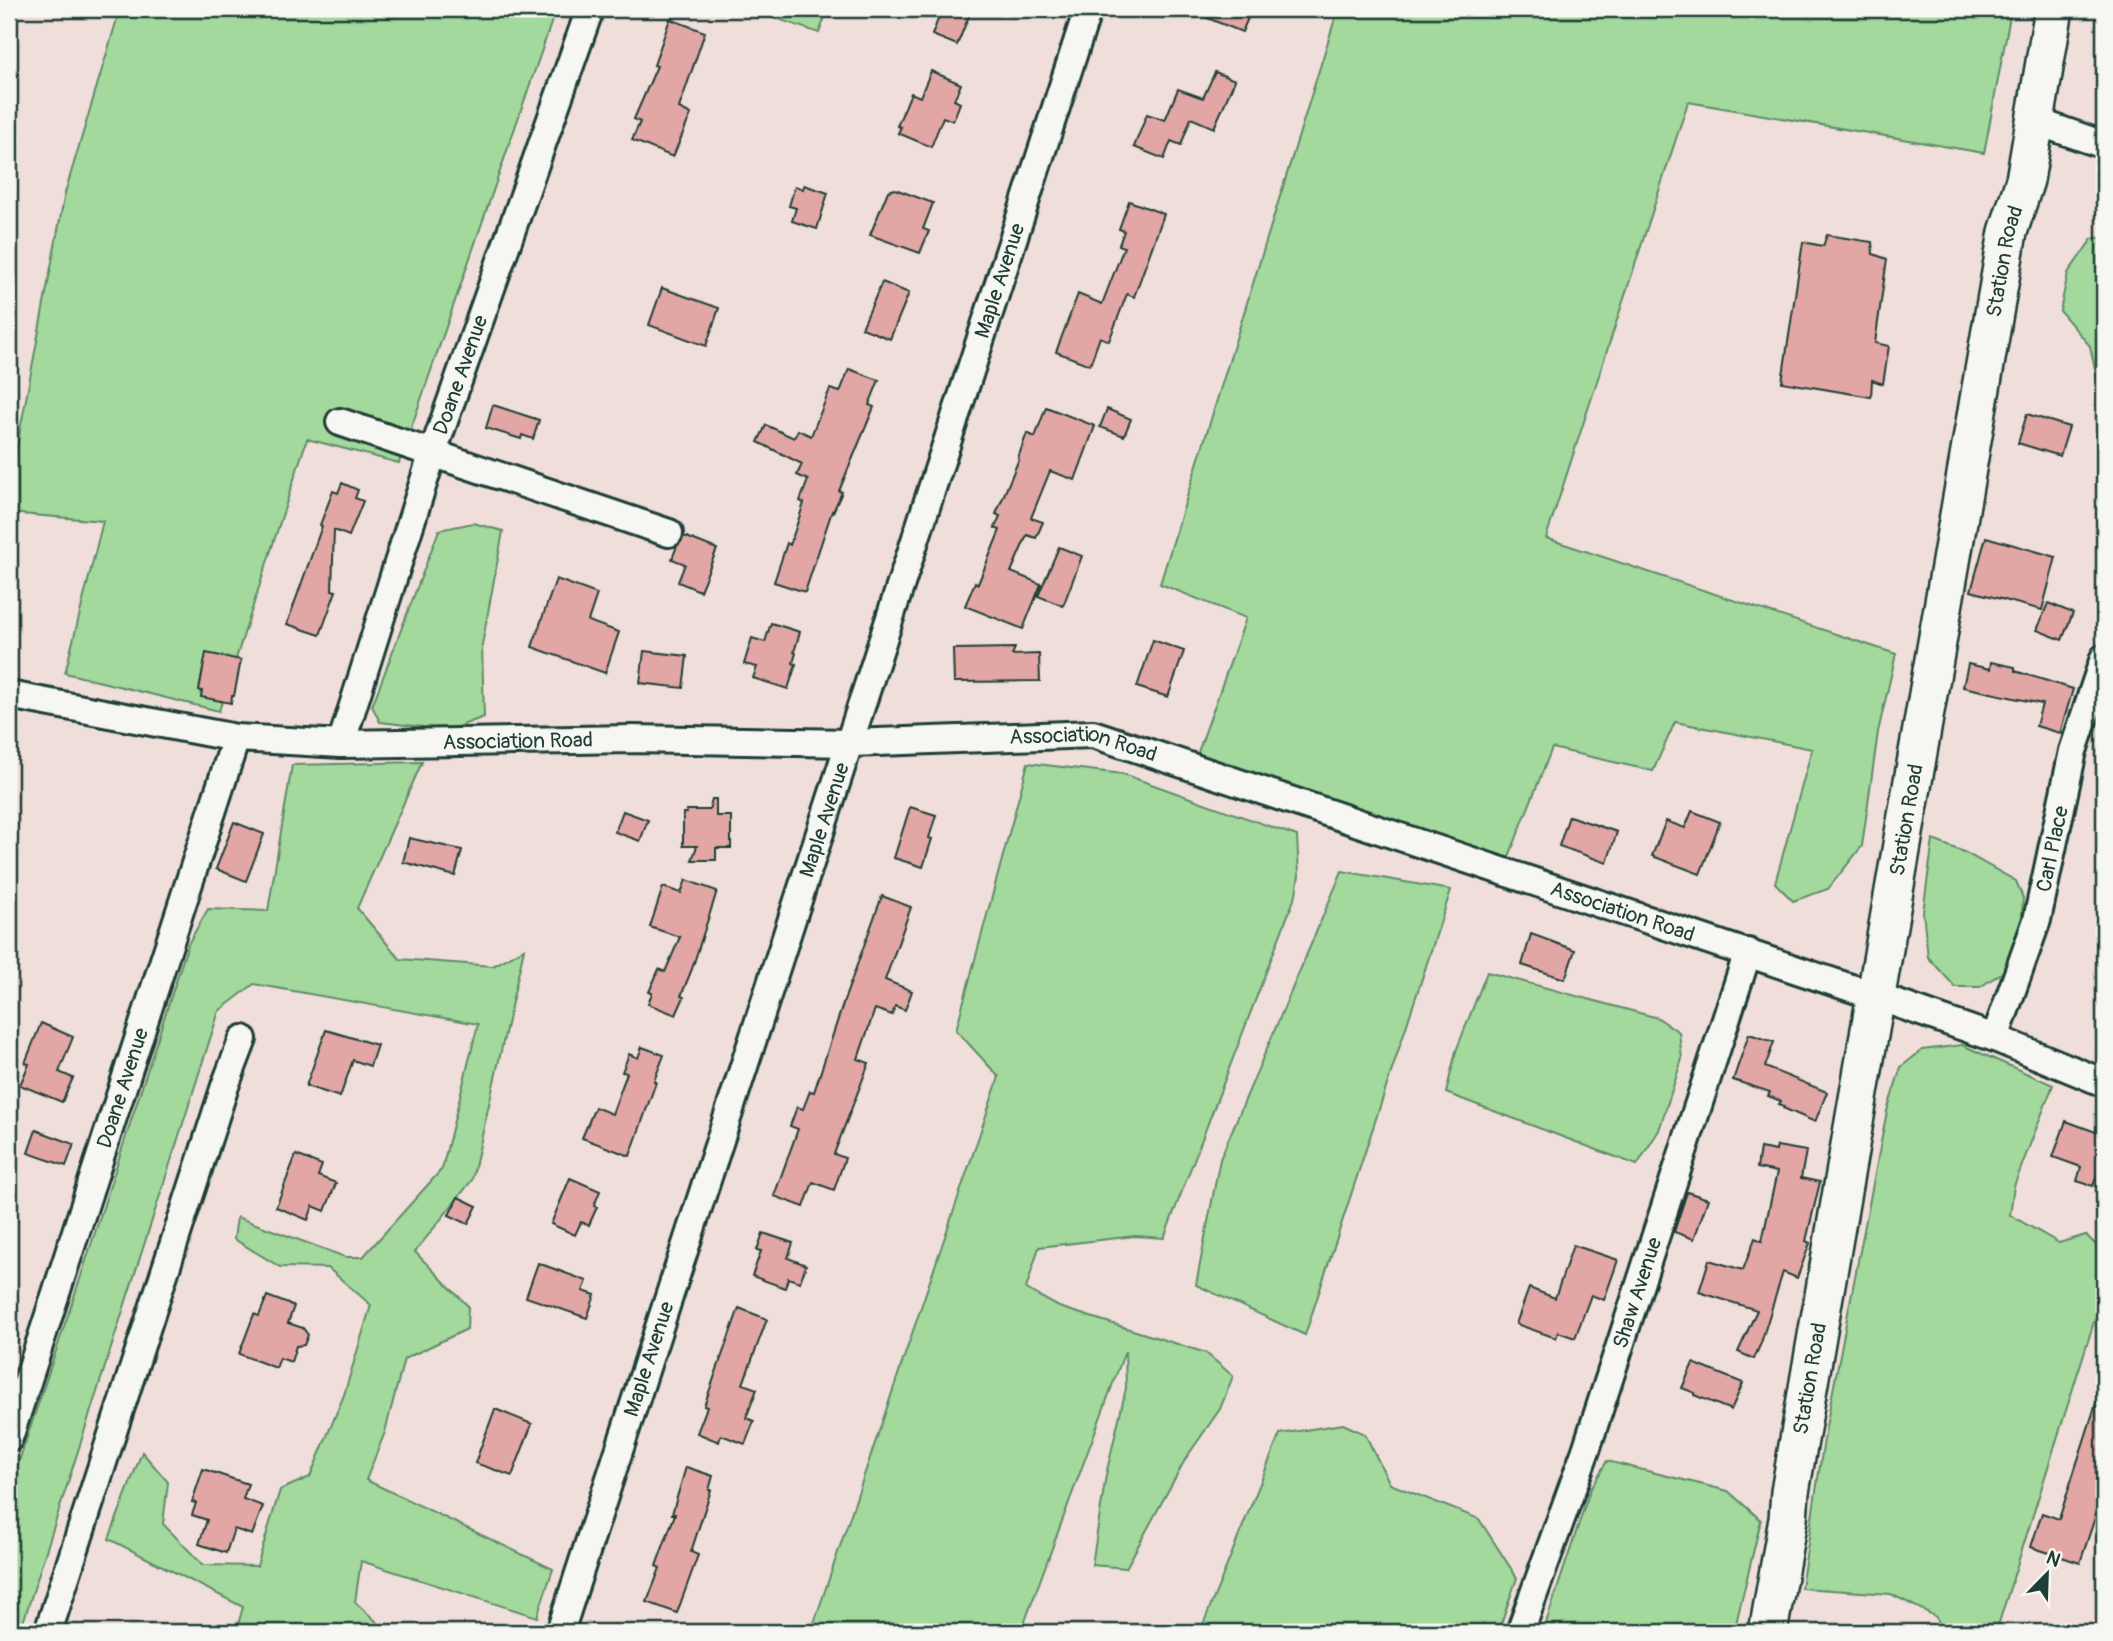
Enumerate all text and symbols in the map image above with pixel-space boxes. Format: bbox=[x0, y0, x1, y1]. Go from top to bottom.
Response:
street label: Station Road bbox=[1981, 202, 2030, 319]
street label: Maple Avenue bbox=[969, 219, 1032, 342]
street label: Doane Avenue bbox=[427, 311, 495, 438]
street label: Association Road bbox=[1009, 720, 1160, 768]
street label: Association Road bbox=[442, 727, 593, 756]
street label: Maple Avenue bbox=[793, 759, 856, 881]
street label: Station Road bbox=[1884, 762, 1930, 878]
street label: Carl Place bbox=[2030, 803, 2075, 894]
street label: Association Road bbox=[1547, 875, 1698, 949]
street label: Doane Avenue bbox=[91, 1024, 155, 1152]
street label: Shaw Avenue bbox=[1607, 1233, 1668, 1352]
street label: Maple Avenue bbox=[618, 1298, 681, 1420]
street label: Station Road bbox=[1787, 1321, 1833, 1437]
north arrow bbox=[2011, 1540, 2082, 1610]
text: N bbox=[2043, 1546, 2064, 1573]

